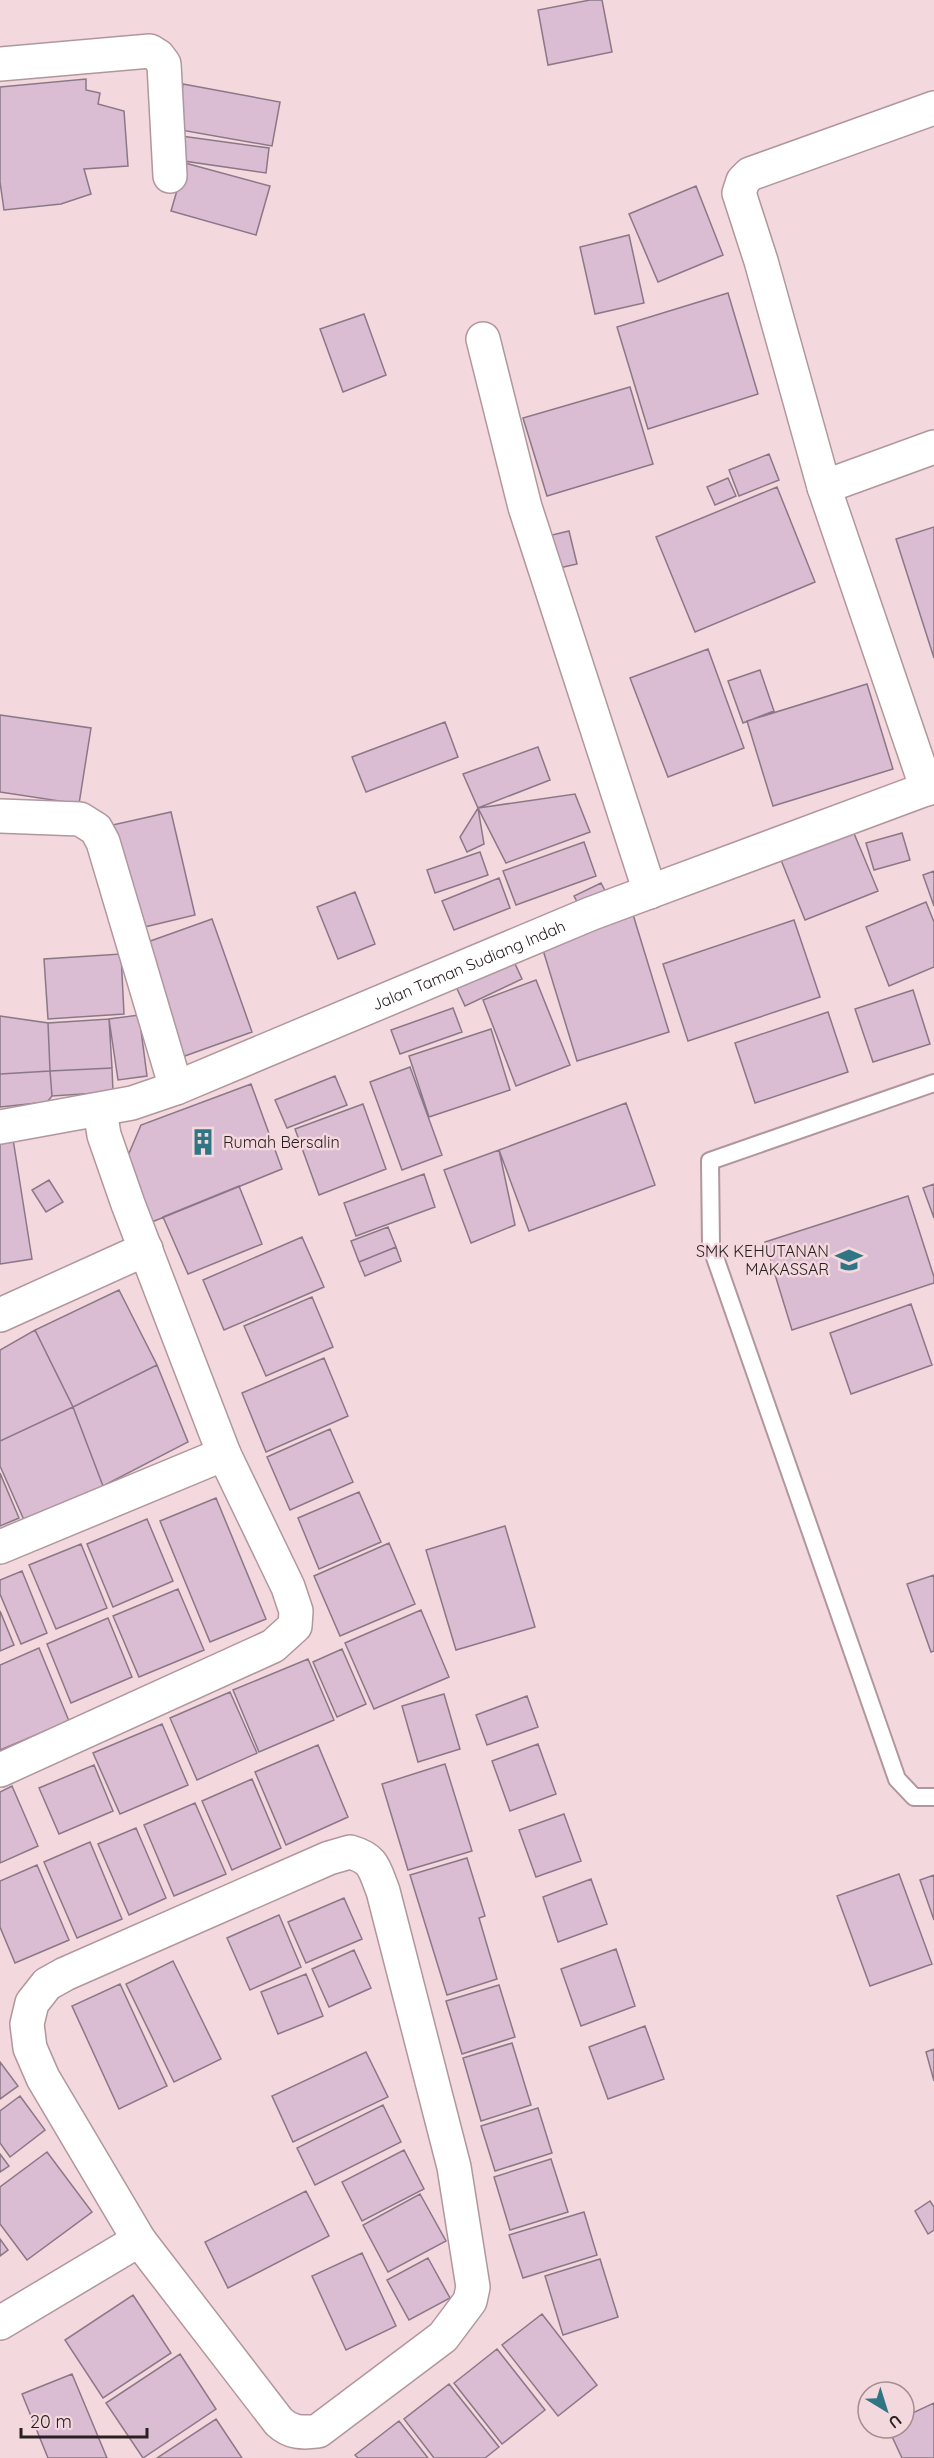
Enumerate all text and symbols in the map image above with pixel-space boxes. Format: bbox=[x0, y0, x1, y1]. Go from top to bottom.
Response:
street label: Jalan Taman Sudiang Indah bbox=[369, 916, 568, 1015]
building icon: Rumah Bersalin bbox=[188, 1127, 218, 1157]
place label: Rumah Bersalin bbox=[223, 1132, 340, 1152]
place label: SMK KEHUTANAN MAKASSAR bbox=[696, 1241, 829, 1279]
school or university icon: SMK KEHUTANAN MAKASSAR bbox=[834, 1245, 864, 1275]
north arrow bbox=[856, 2380, 916, 2440]
scale bar bbox=[21, 2401, 147, 2439]
text: 20 m bbox=[30, 2410, 72, 2433]
text: U bbox=[885, 2410, 906, 2433]

